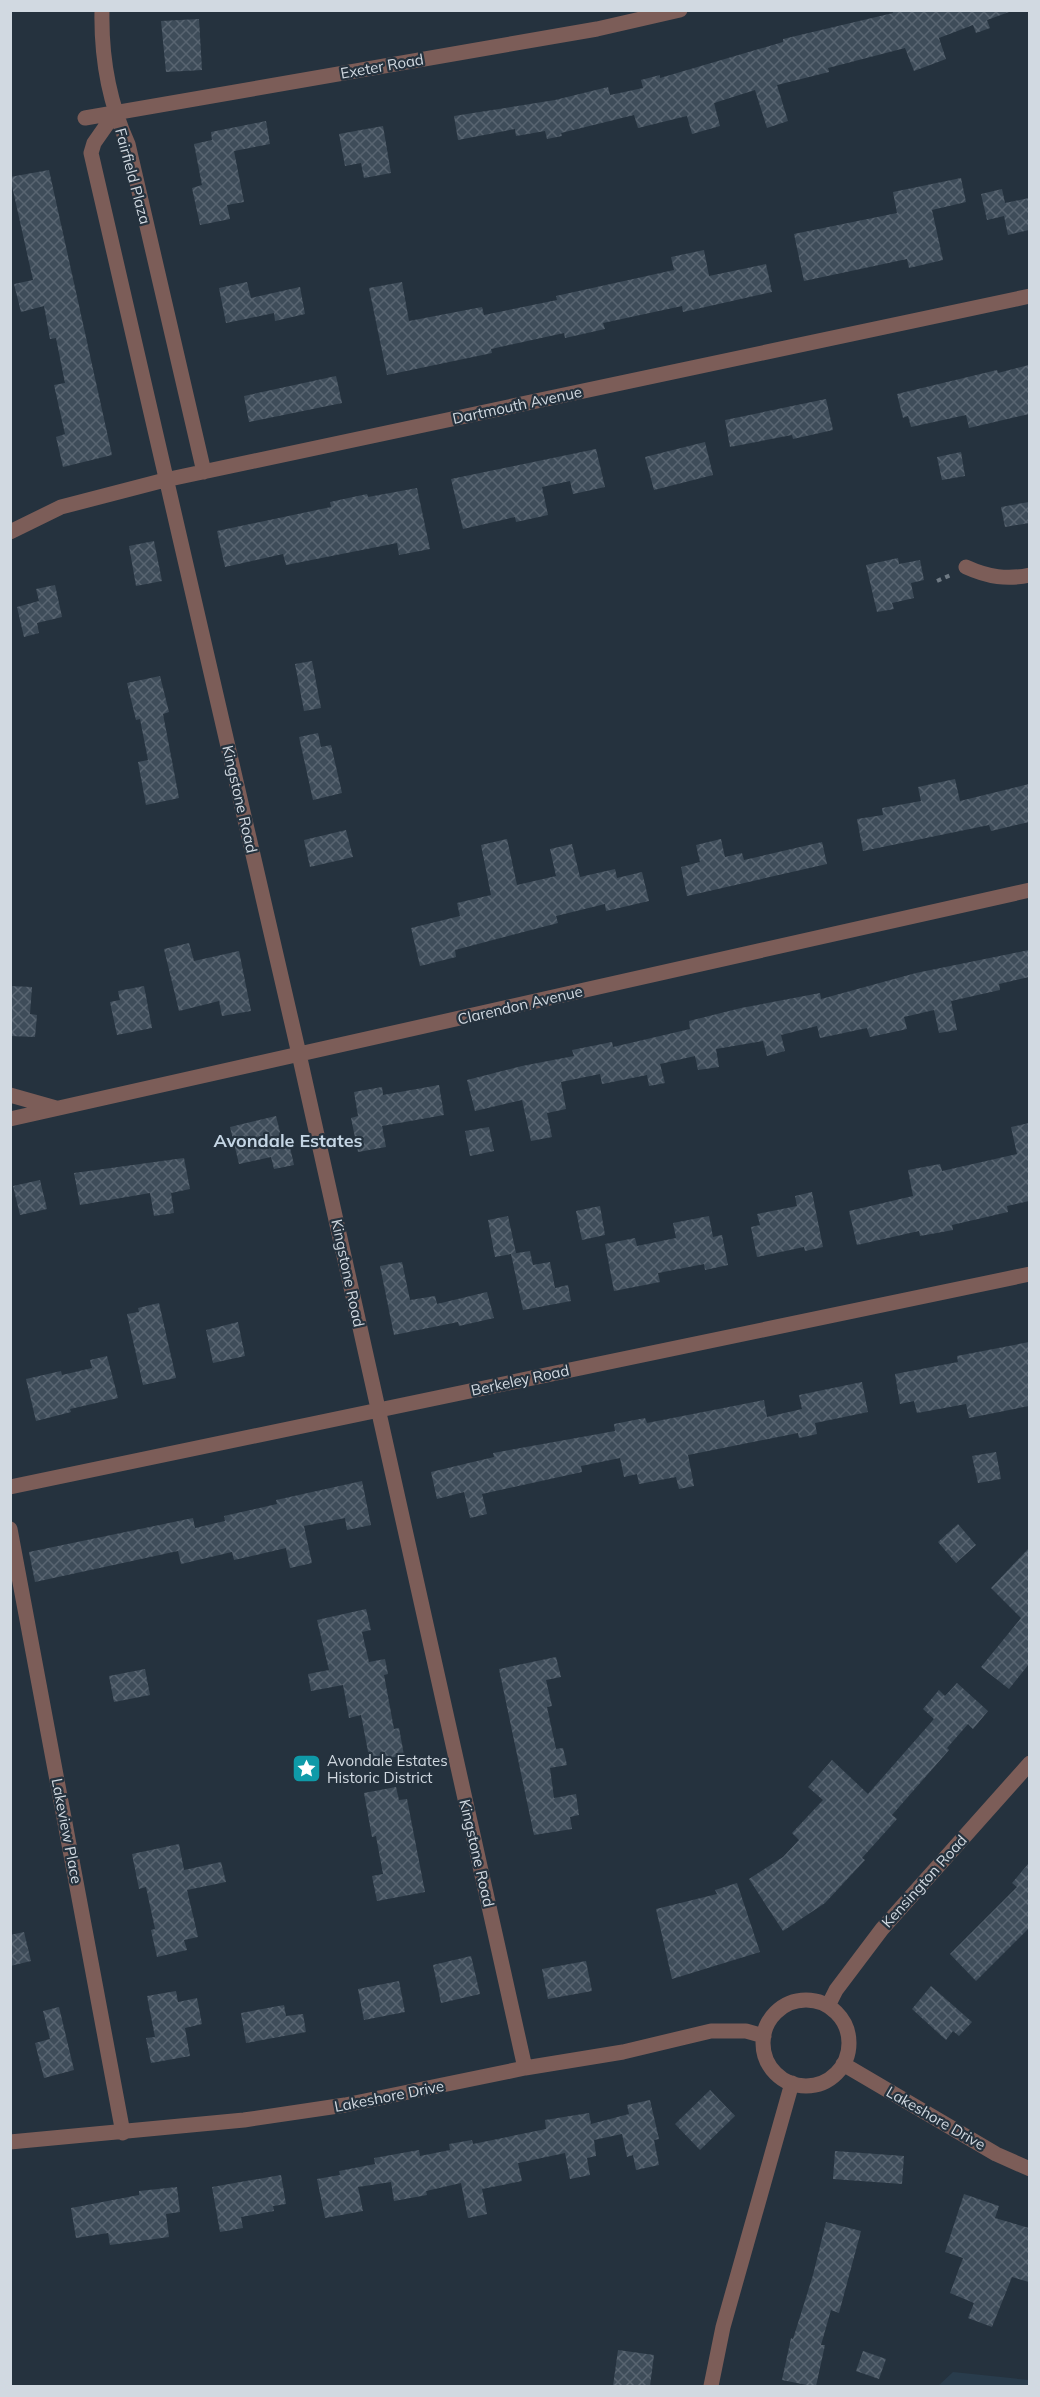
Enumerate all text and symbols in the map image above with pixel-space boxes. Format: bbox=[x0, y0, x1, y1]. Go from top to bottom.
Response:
street label: Exeter Road bbox=[339, 49, 425, 83]
street label: Fairfield Plaza bbox=[111, 126, 155, 226]
street label: Dartmouth Avenue bbox=[451, 382, 583, 428]
street label: Kingstone Road bbox=[218, 743, 262, 855]
street label: Clarendon Avenue bbox=[456, 981, 584, 1029]
district label: Avondale Estates bbox=[213, 1129, 363, 1152]
street label: Kingstone Road bbox=[327, 1217, 369, 1329]
street label: Berkeley Road bbox=[469, 1360, 571, 1400]
place label: Avondale Estates Historic District bbox=[327, 1751, 448, 1787]
place icon: Avondale Estates Historic District bbox=[290, 1753, 322, 1785]
street label: Lakeview Place bbox=[47, 1777, 87, 1885]
street label: Kingstone Road bbox=[455, 1797, 499, 1909]
street label: Kensington Road bbox=[877, 1831, 971, 1931]
street label: Lakeshore Drive bbox=[333, 2076, 445, 2116]
street label: Lakeshore Drive bbox=[883, 2082, 989, 2154]

